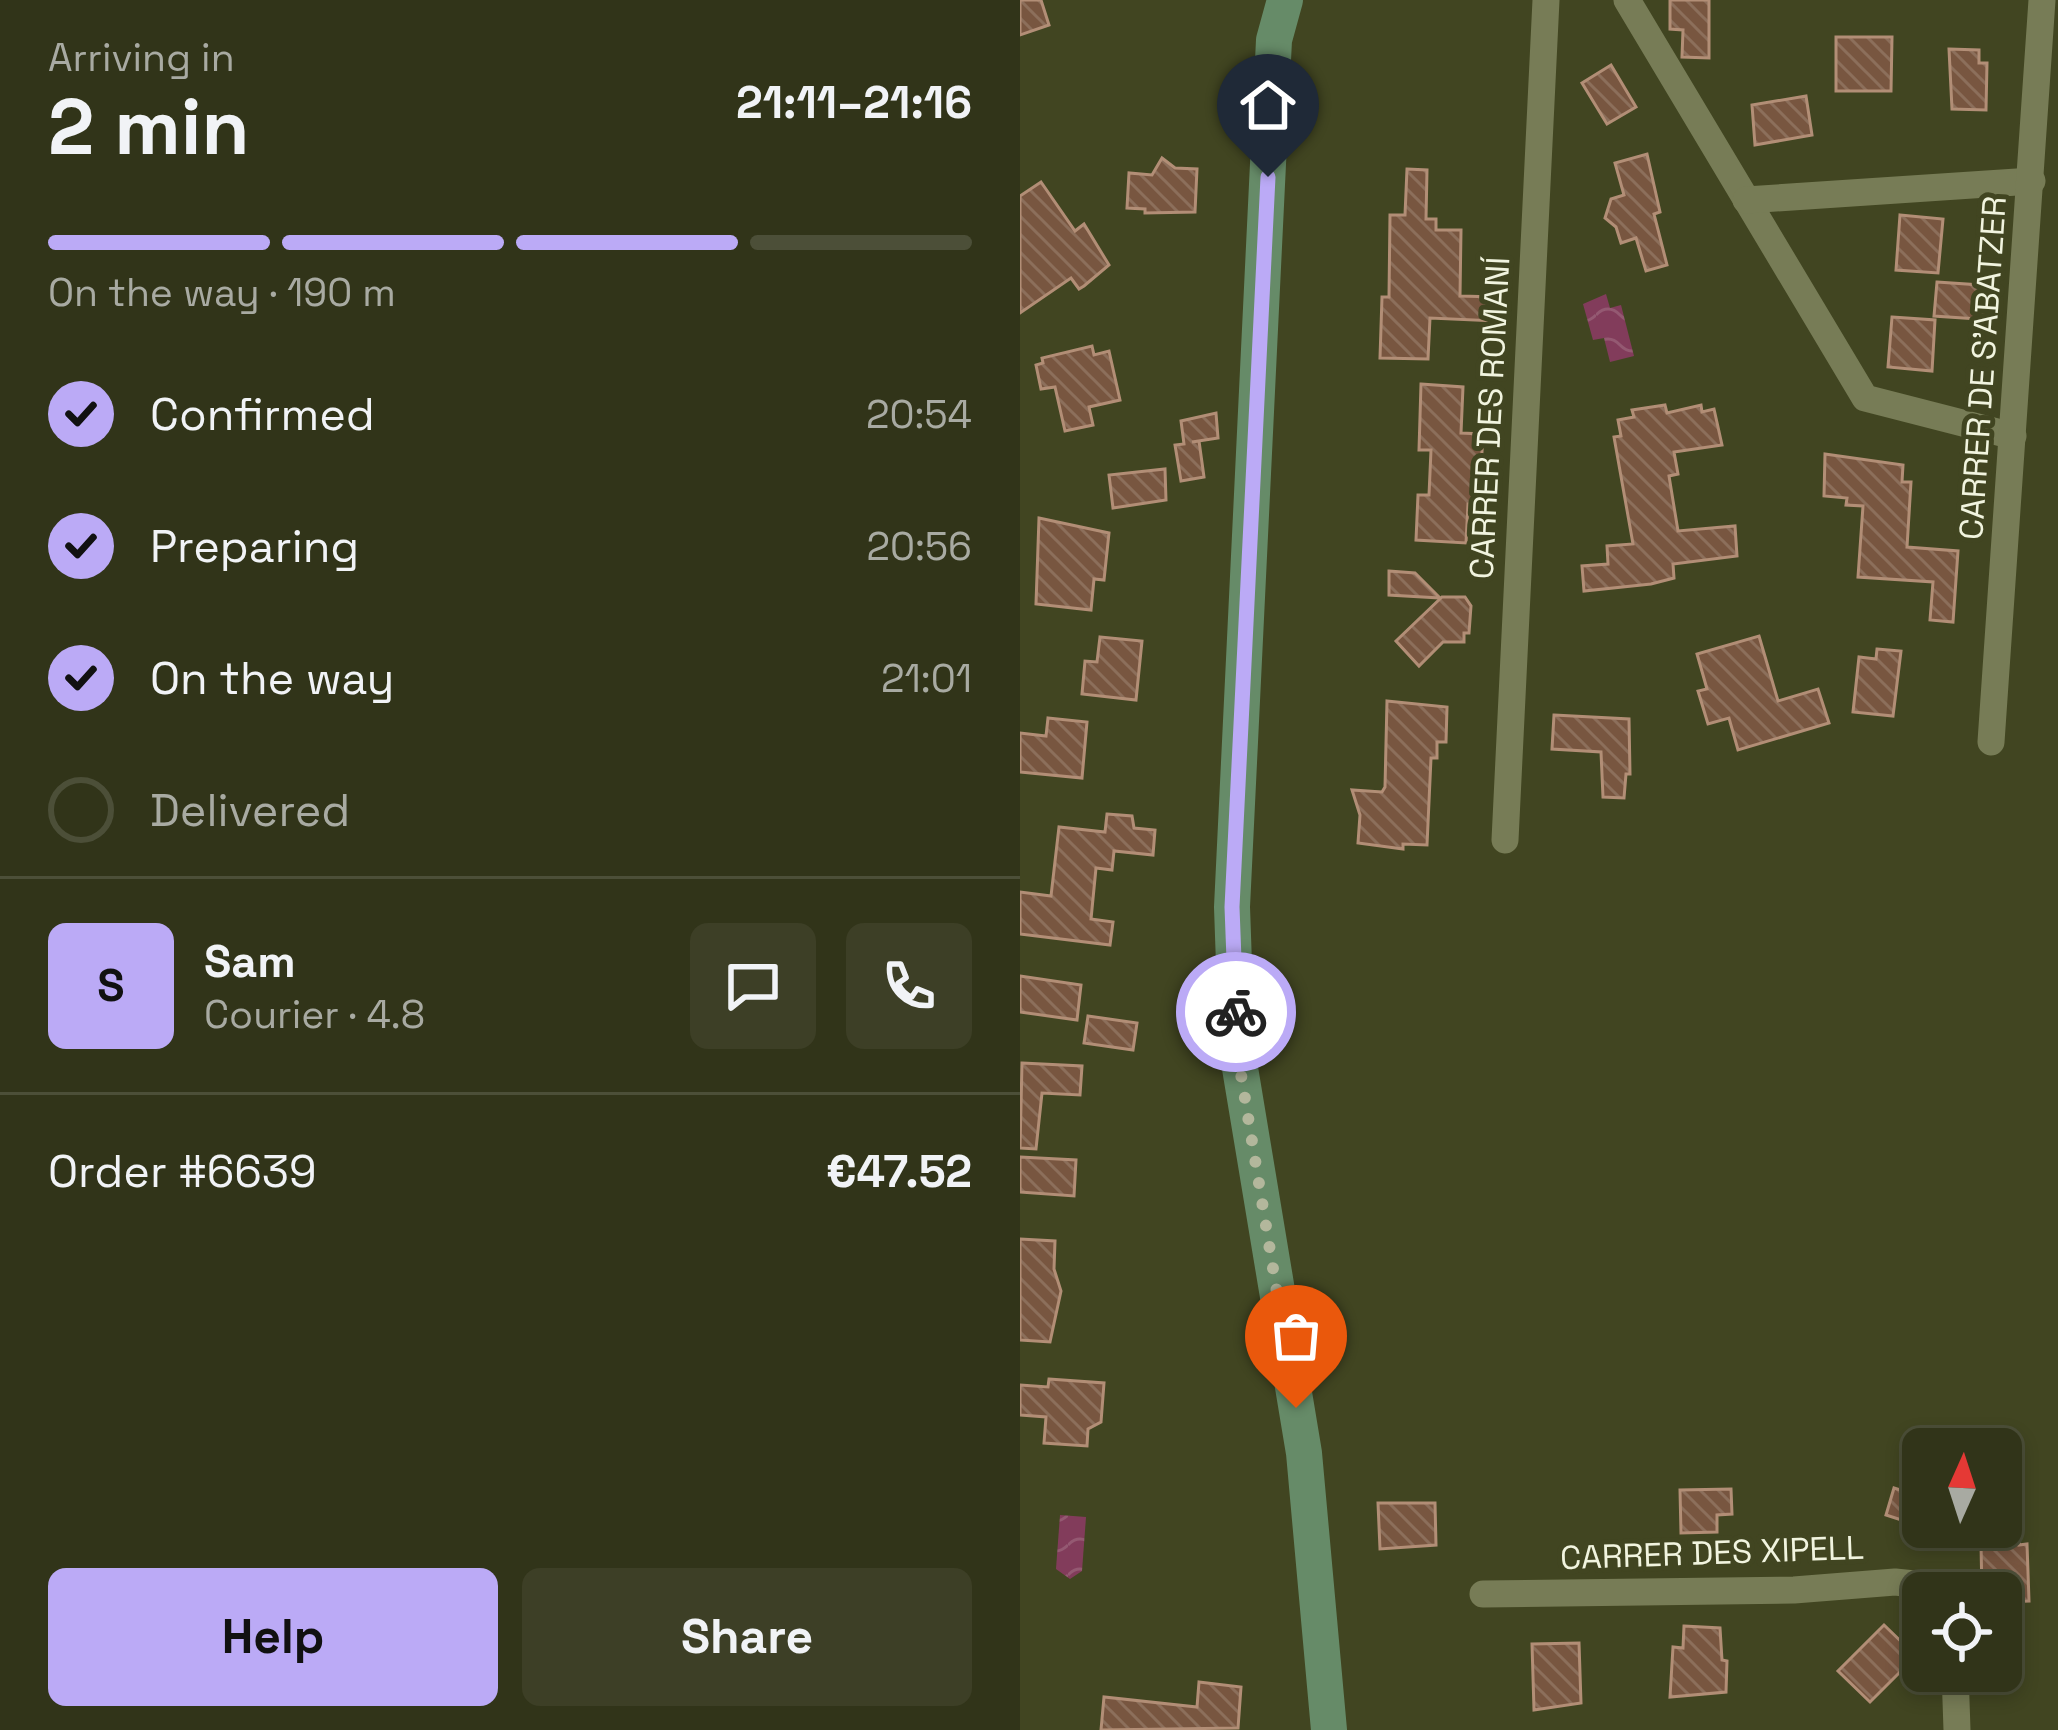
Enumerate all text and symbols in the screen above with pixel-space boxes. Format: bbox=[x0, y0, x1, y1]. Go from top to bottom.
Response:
text: Arriving in bbox=[48, 33, 235, 82]
pin bbox=[1217, 54, 1319, 177]
icon: home bbox=[1235, 72, 1301, 138]
text: 21:11–21:16 bbox=[736, 74, 972, 131]
text: 2 min bbox=[48, 77, 250, 177]
street label: CARRER DE S'ABATZER bbox=[1950, 195, 2016, 541]
street label: CARRER DES ROMANÍ bbox=[1461, 256, 1519, 580]
text: On the way · 190 m bbox=[48, 268, 396, 317]
icon: check bbox=[48, 381, 114, 447]
text: Confirmed bbox=[150, 386, 375, 443]
text: 20:54 bbox=[866, 390, 972, 439]
icon: check bbox=[48, 513, 114, 579]
text: Preparing bbox=[150, 518, 359, 575]
text: 20:56 bbox=[866, 522, 972, 571]
icon: check bbox=[48, 645, 114, 711]
text: On the way bbox=[150, 650, 394, 707]
text: 21:01 bbox=[881, 654, 972, 703]
text: Delivered bbox=[150, 782, 350, 839]
button: chat bbox=[690, 923, 816, 1049]
button: phone bbox=[846, 923, 972, 1049]
text: Sam bbox=[204, 933, 296, 990]
courier bbox=[1176, 952, 1296, 1072]
text: S bbox=[97, 957, 125, 1014]
icon: bike bbox=[1203, 979, 1269, 1045]
text: Courier · 4.8 bbox=[204, 990, 425, 1039]
text: Order #6639 bbox=[48, 1143, 316, 1200]
text: €47.52 bbox=[826, 1143, 972, 1200]
pin bbox=[1245, 1285, 1347, 1408]
icon: bag bbox=[1263, 1303, 1329, 1369]
north arrow bbox=[1902, 1428, 2022, 1548]
map controls bbox=[1902, 1428, 2022, 1692]
street label: CARRER DES XIPELL bbox=[1559, 1527, 1865, 1579]
button: Help bbox=[48, 1568, 498, 1706]
button: Share bbox=[522, 1568, 972, 1706]
button: locate bbox=[1902, 1572, 2022, 1692]

